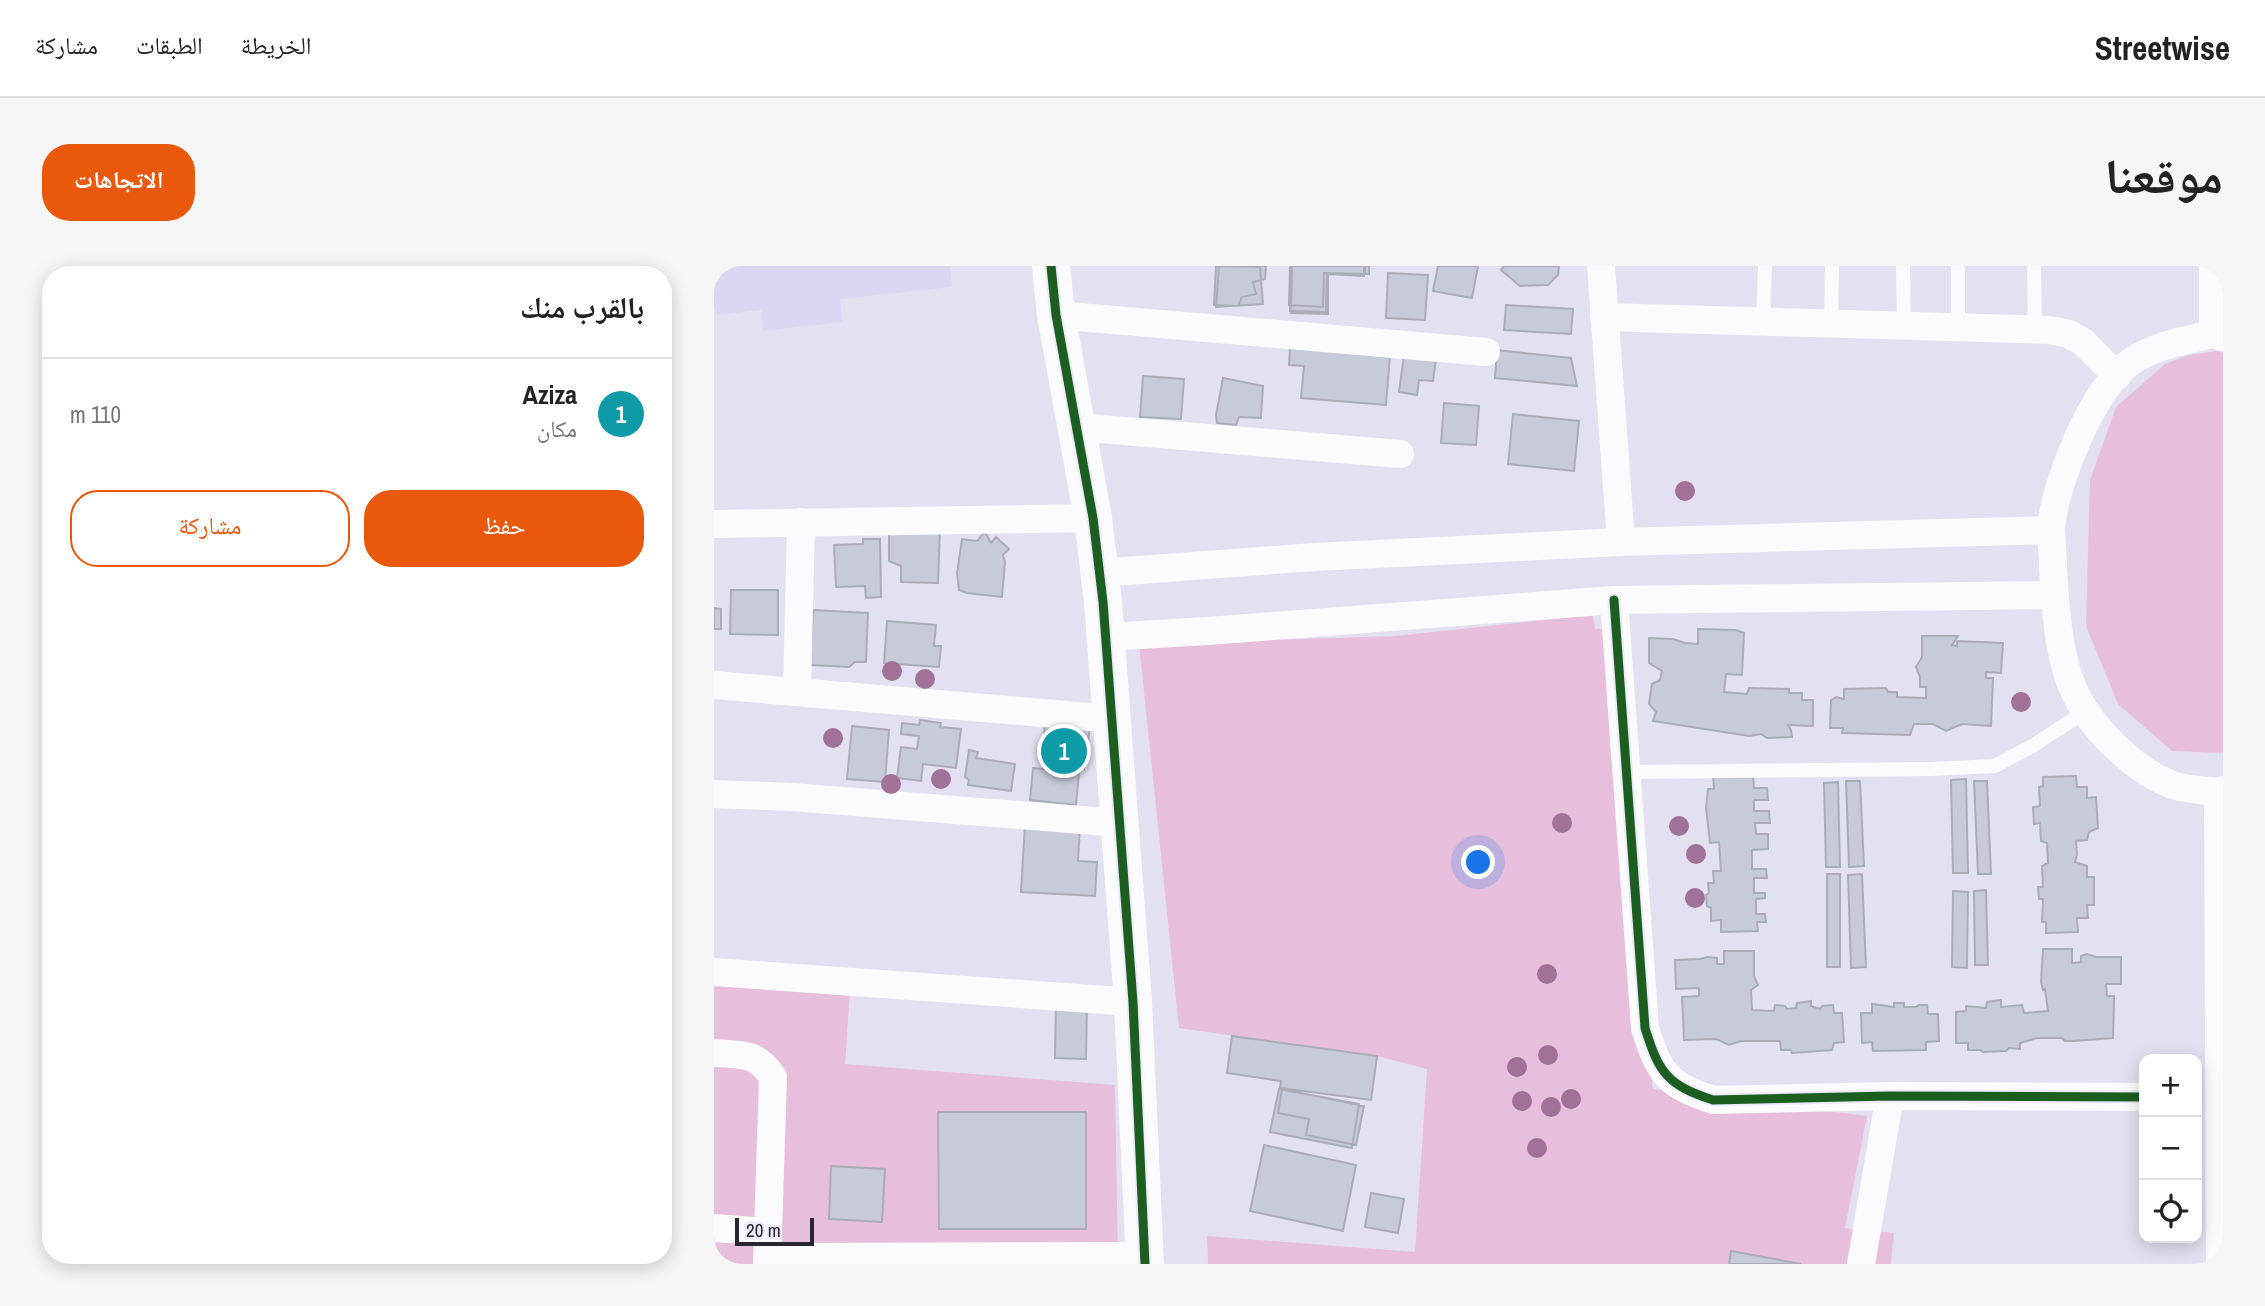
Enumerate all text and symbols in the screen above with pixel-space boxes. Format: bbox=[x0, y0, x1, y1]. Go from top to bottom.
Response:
text: Streetwise bbox=[2095, 26, 2230, 70]
text: مشاركة bbox=[35, 29, 98, 61]
text: الطبقات bbox=[136, 29, 203, 61]
text: الخريطة bbox=[241, 29, 311, 61]
text: موقعنا bbox=[2105, 142, 2223, 208]
button: الاتجاهات bbox=[42, 144, 195, 221]
text: بالقرب منك bbox=[520, 287, 644, 327]
text: Aziza bbox=[523, 377, 577, 412]
text: 110 m bbox=[70, 399, 121, 430]
text: 1 bbox=[616, 399, 626, 430]
text: مكان bbox=[537, 413, 577, 444]
button: مشاركة bbox=[70, 490, 350, 567]
button: حفظ bbox=[364, 490, 644, 567]
pin: 1 bbox=[1041, 725, 1087, 777]
your location bbox=[1461, 845, 1495, 879]
map controls bbox=[2139, 1054, 2202, 1243]
button: + bbox=[2139, 1054, 2202, 1117]
button: − bbox=[2139, 1117, 2202, 1180]
button: locate bbox=[2139, 1180, 2202, 1243]
scale bar bbox=[735, 1215, 814, 1247]
text: 20 m bbox=[746, 1217, 781, 1243]

